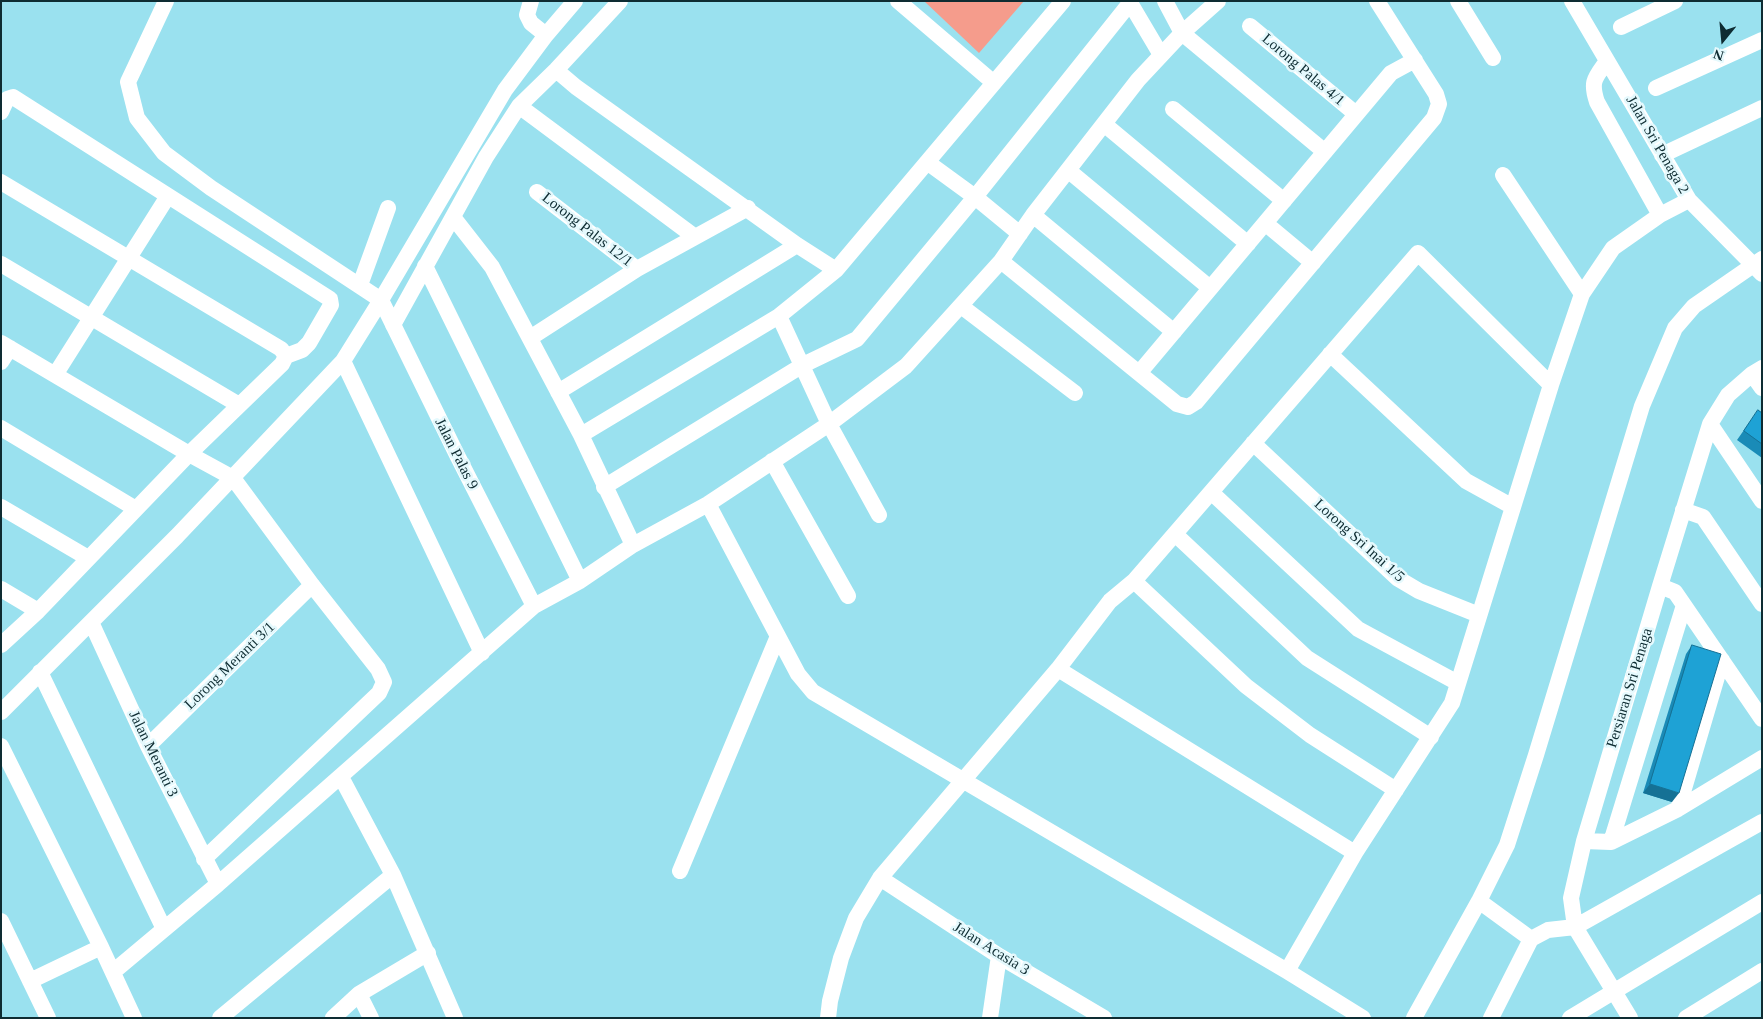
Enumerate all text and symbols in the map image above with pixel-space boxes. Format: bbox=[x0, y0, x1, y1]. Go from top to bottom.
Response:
north arrow bbox=[1698, 15, 1748, 65]
street label: Lorong Palas 4/1 bbox=[1258, 30, 1348, 110]
text: N bbox=[1711, 46, 1726, 63]
street label: Jalan Sri Penaga 2 bbox=[1622, 93, 1692, 197]
street label: Lorong Palas 12/1 bbox=[538, 189, 636, 271]
street label: Jalan Palas 9 bbox=[430, 415, 482, 493]
street label: Lorong Sri Inai 1/5 bbox=[1310, 496, 1408, 586]
street label: Lorong Meranti 3/1 bbox=[181, 618, 279, 714]
street label: Persiaran Sri Penaga bbox=[1603, 626, 1657, 750]
street label: Jalan Meranti 3 bbox=[124, 708, 182, 800]
street label: Jalan Acasia 3 bbox=[949, 918, 1033, 980]

